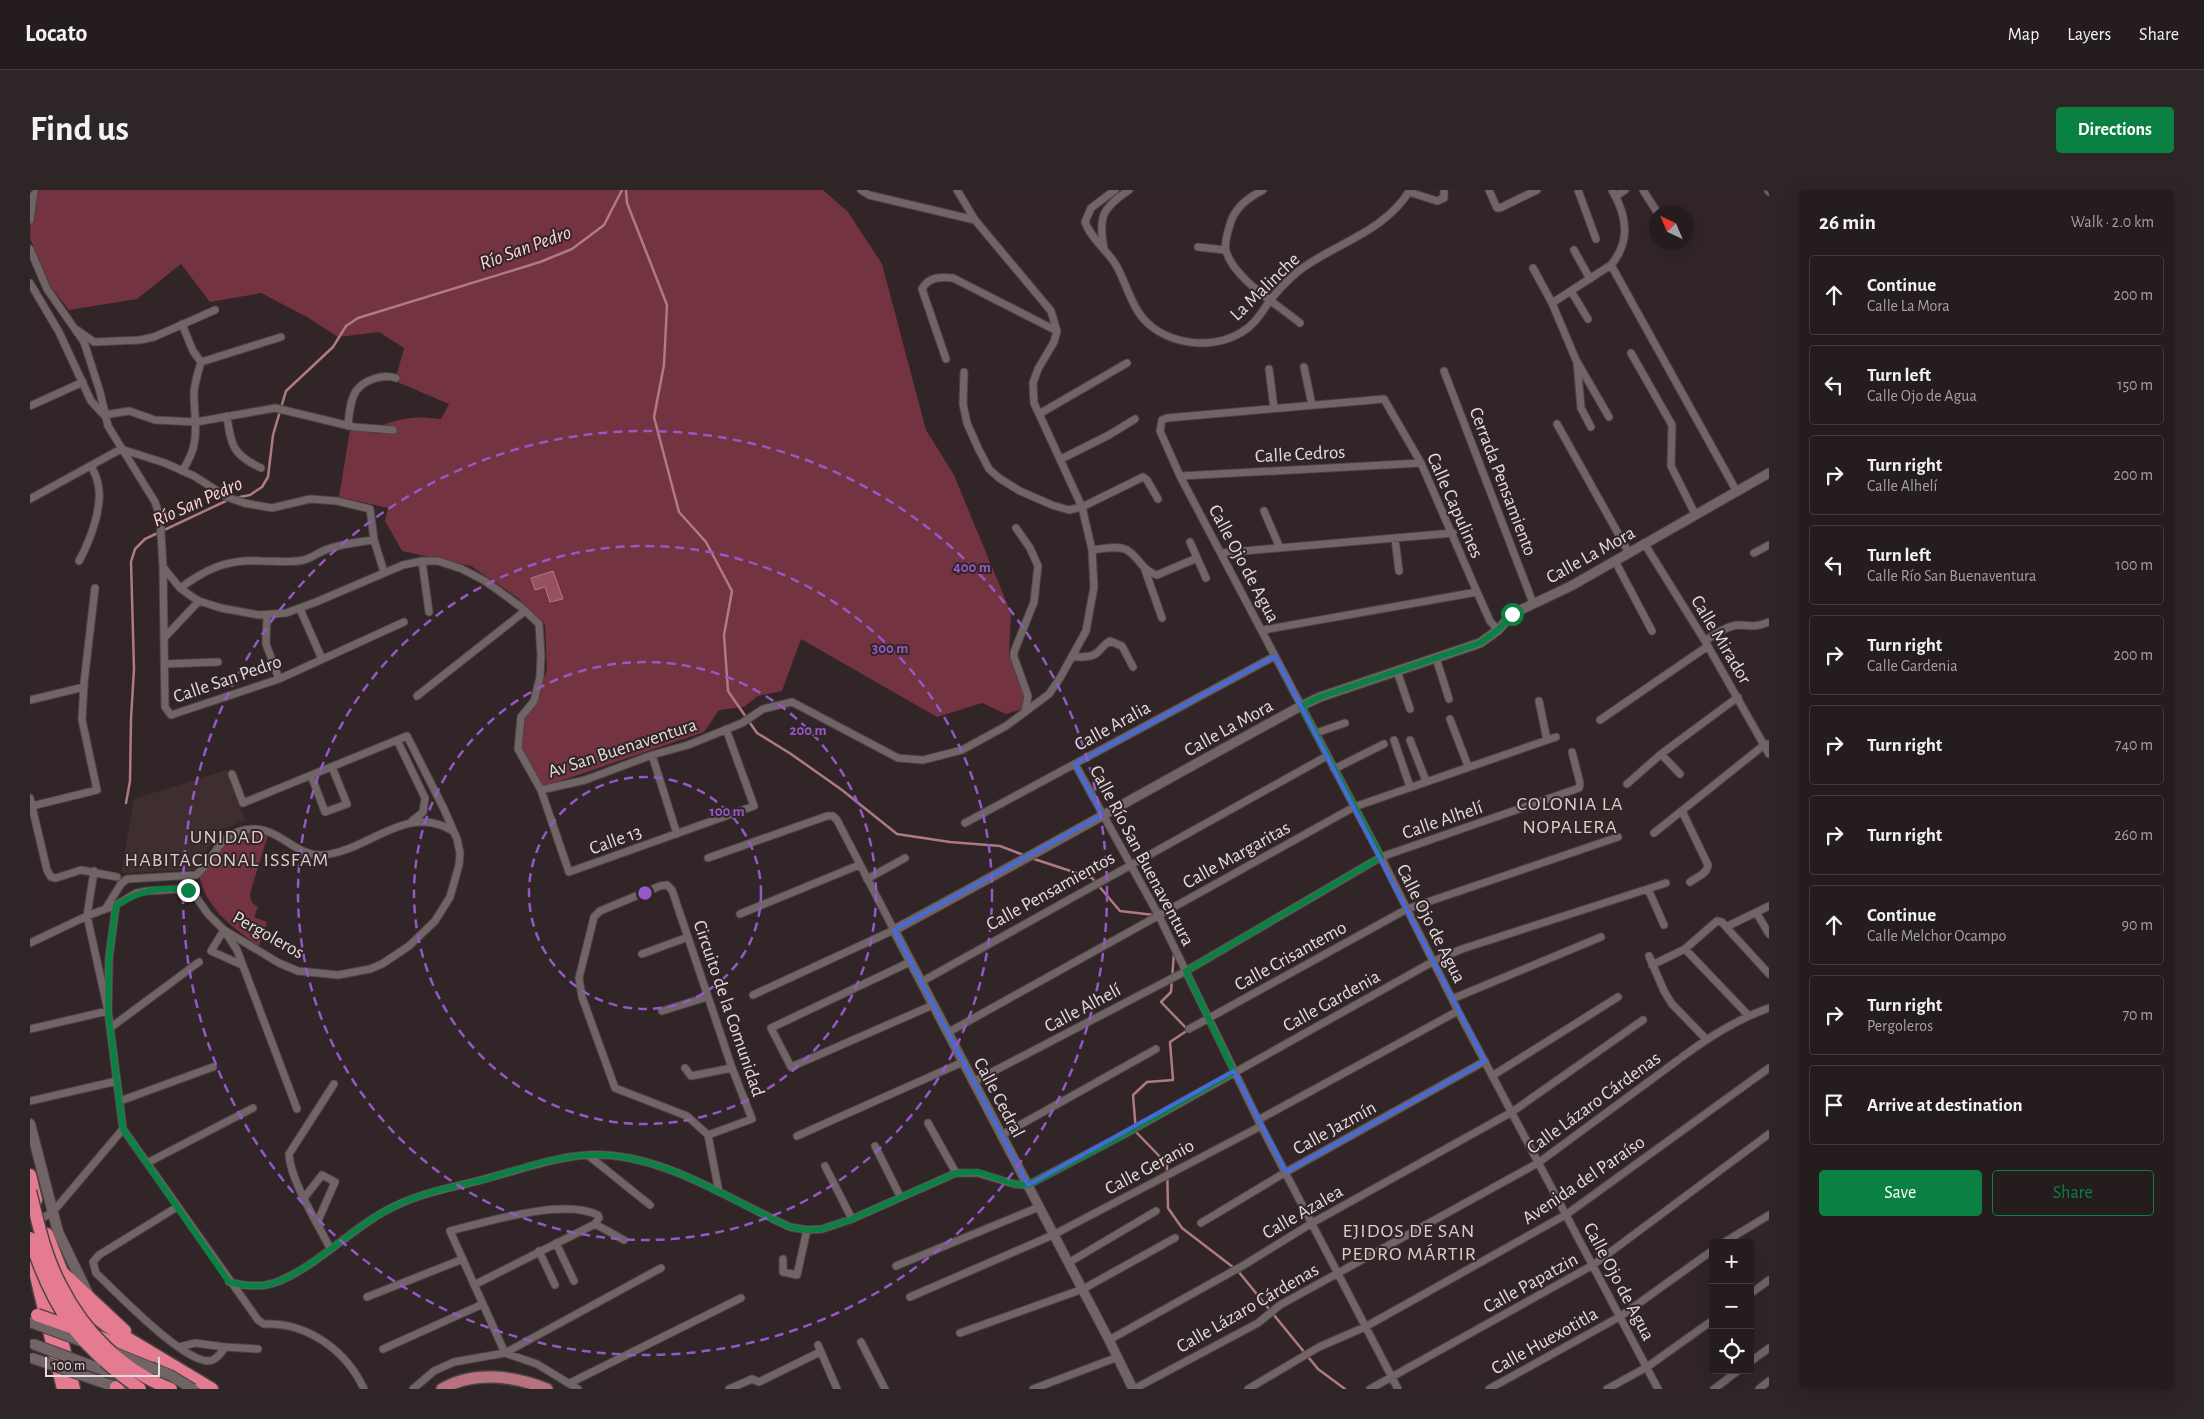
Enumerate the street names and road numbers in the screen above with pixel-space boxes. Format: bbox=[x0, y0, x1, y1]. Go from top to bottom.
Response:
street label: La Malinche bbox=[1227, 250, 1303, 325]
street label: Cerrada Pensamiento bbox=[1465, 405, 1540, 559]
street label: Calle Cedros bbox=[1254, 443, 1346, 466]
street label: Calle Capulines bbox=[1423, 450, 1486, 561]
street label: Calle Ojo de Agua bbox=[1205, 502, 1283, 626]
street label: Calle La Mora bbox=[1543, 523, 1638, 587]
street label: Calle Mirador bbox=[1687, 592, 1754, 687]
street label: Calle San Pedro bbox=[171, 652, 284, 707]
street label: Calle La Mora bbox=[1181, 696, 1276, 760]
street label: Calle Aralia bbox=[1072, 698, 1154, 755]
street label: Av San Buenaventura bbox=[546, 715, 700, 781]
street label: Calle Río San Buenaventura bbox=[1086, 762, 1197, 949]
street label: Calle Alhelí bbox=[1400, 798, 1485, 843]
street label: Calle Margaritas bbox=[1180, 818, 1294, 893]
street label: Calle 13 bbox=[587, 822, 644, 859]
street label: Calle Pensamientos bbox=[983, 848, 1118, 934]
street label: Calle Ojo de Agua bbox=[1393, 861, 1469, 986]
street label: Pergoleros bbox=[229, 908, 307, 963]
street label: Circuito de la Comunidad bbox=[689, 918, 768, 1099]
street label: Calle Crisantemo bbox=[1232, 918, 1350, 995]
street label: Calle Gardenia bbox=[1280, 967, 1384, 1036]
street label: Calle Alhelí bbox=[1041, 980, 1124, 1036]
street label: Calle Lázaro Cárdenas bbox=[1523, 1048, 1664, 1158]
street label: Calle Cedral bbox=[970, 1055, 1028, 1141]
street label: Calle Jazmín bbox=[1290, 1098, 1379, 1159]
street label: Avenida del Paraíso bbox=[1519, 1132, 1649, 1228]
street label: Calle Geranio bbox=[1102, 1136, 1197, 1199]
street label: Calle Azalea bbox=[1259, 1182, 1347, 1243]
street label: Calle Ojo de Agua bbox=[1580, 1220, 1658, 1344]
street label: Calle Papatzin bbox=[1480, 1250, 1581, 1317]
street label: Calle Lázaro Cárdenas bbox=[1174, 1260, 1322, 1357]
street label: Calle Huexotitla bbox=[1488, 1304, 1601, 1378]

